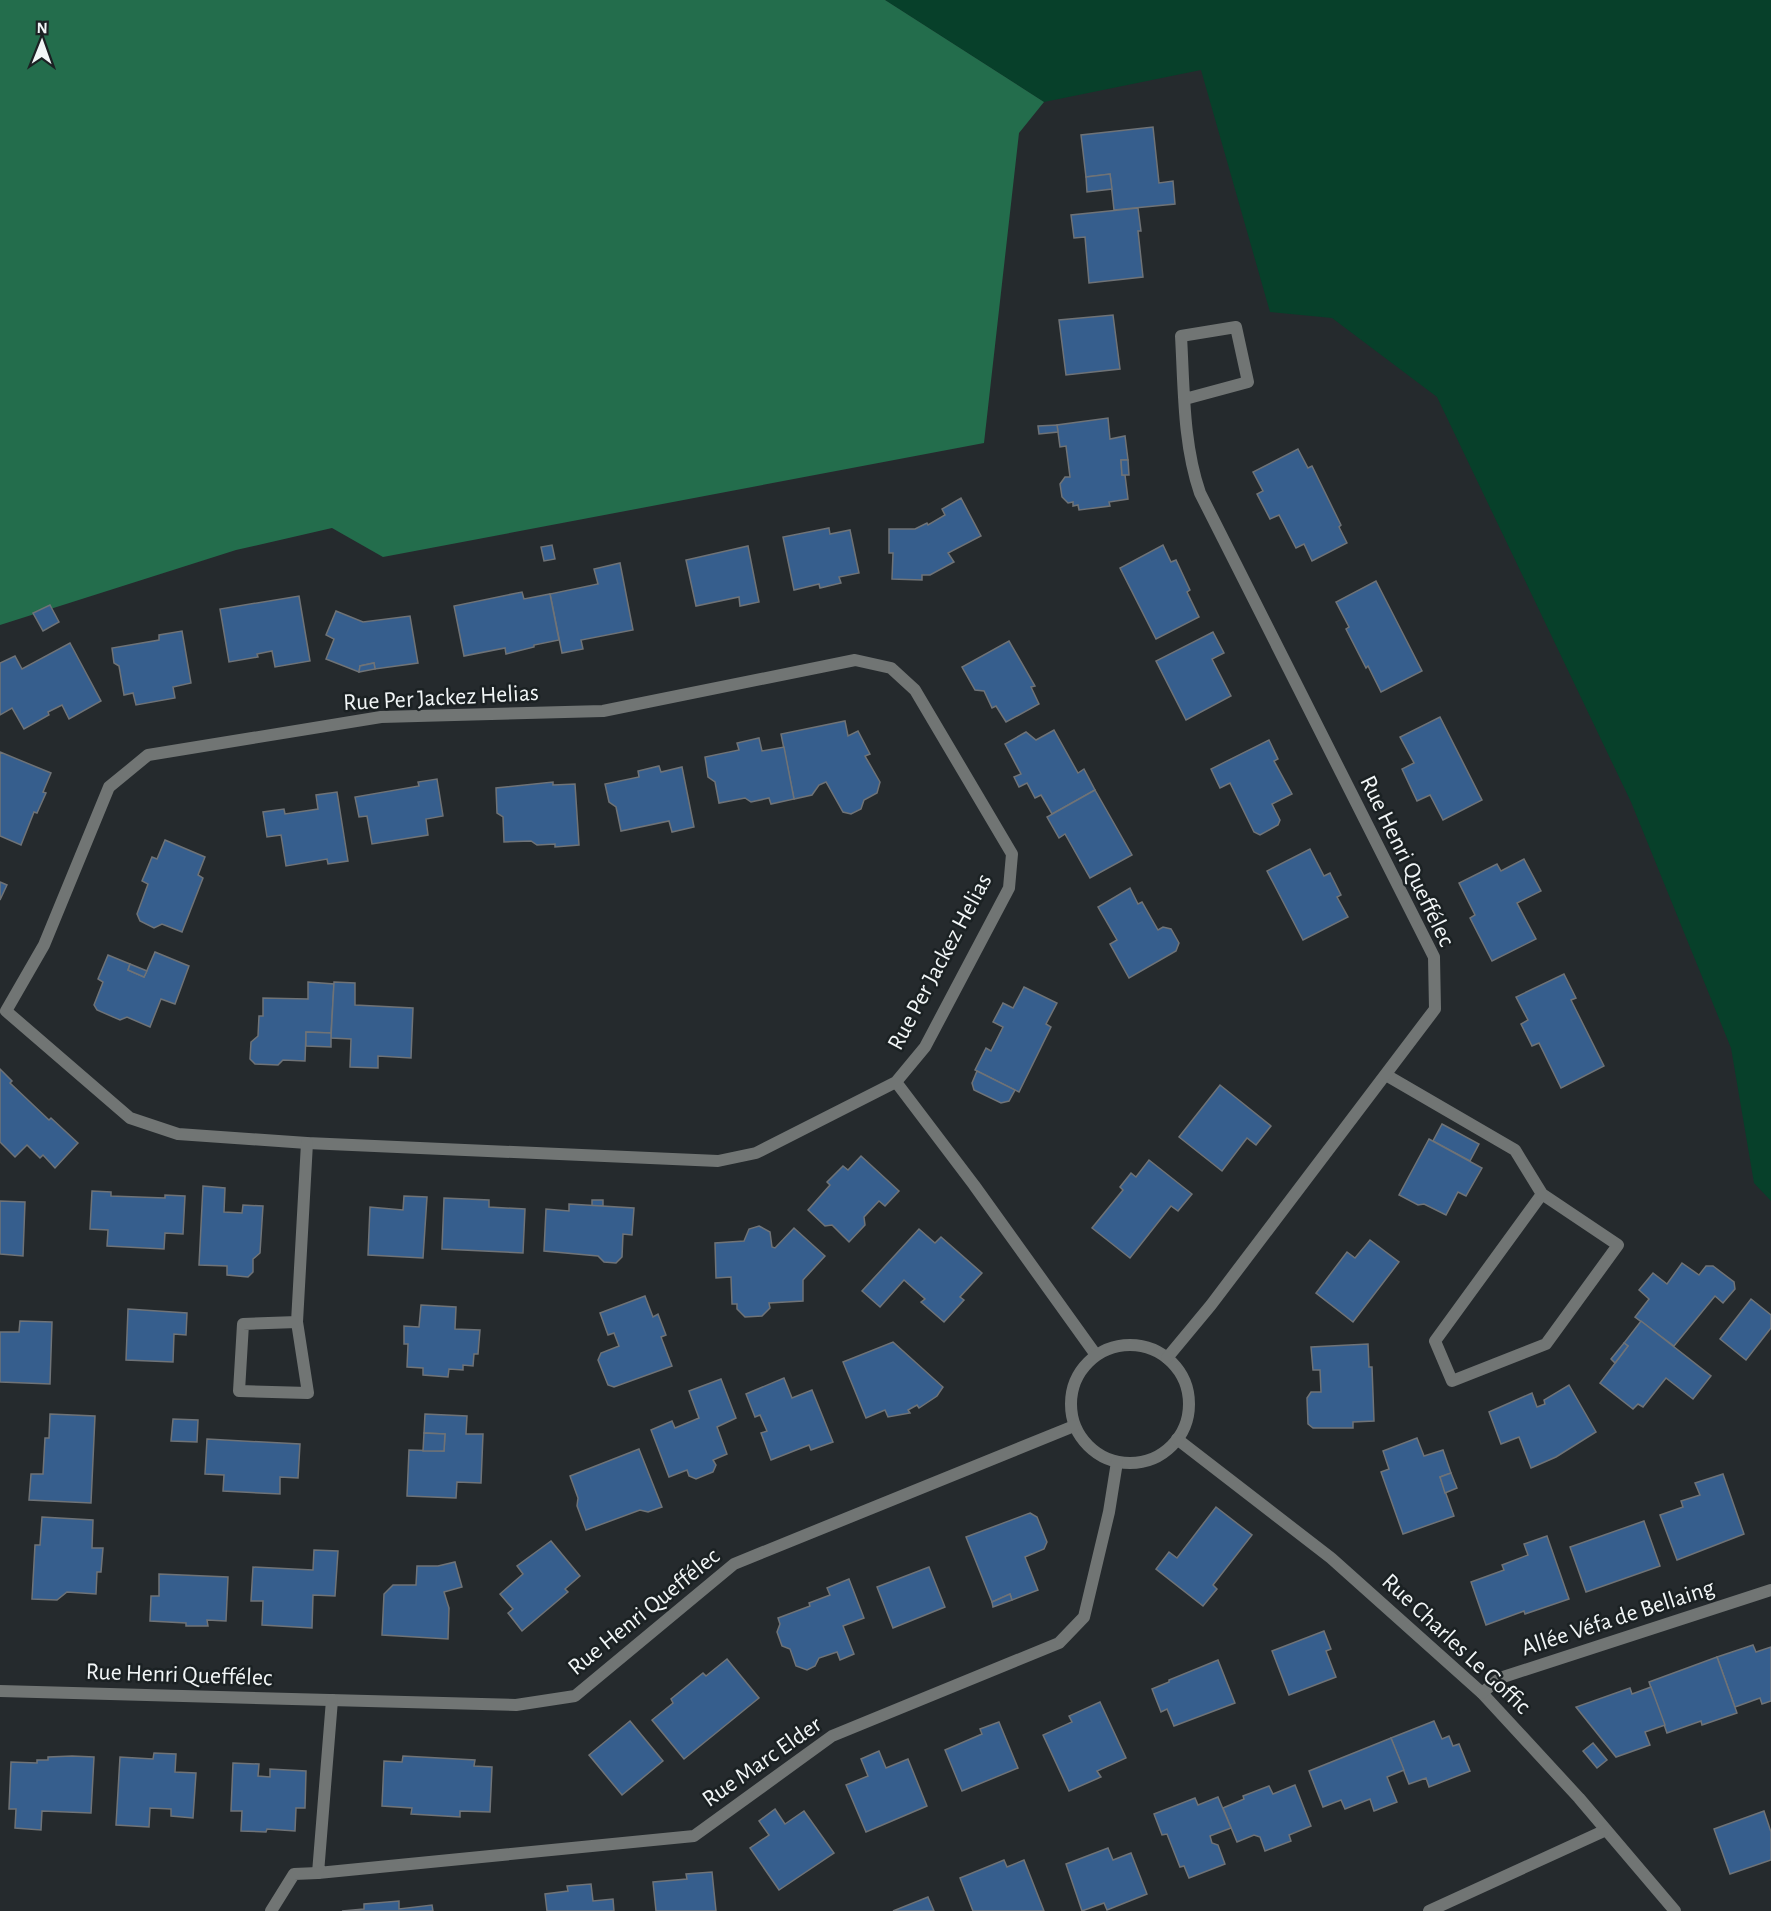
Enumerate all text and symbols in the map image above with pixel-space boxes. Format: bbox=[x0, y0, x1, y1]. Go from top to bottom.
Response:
north arrow bbox=[12, 12, 72, 72]
text: N bbox=[37, 20, 48, 36]
street label: Rue Per Jackez Helias bbox=[343, 681, 539, 715]
street label: Rue Henri Queffélec bbox=[1355, 772, 1459, 950]
street label: Rue Per Jackez Helias bbox=[883, 870, 997, 1054]
street label: Rue Henri Queffélec bbox=[564, 1544, 724, 1680]
street label: Rue Charles Le Goffic bbox=[1377, 1569, 1535, 1719]
street label: Allée Véfa de Bellaing bbox=[1519, 1575, 1718, 1661]
street label: Rue Henri Queffélec bbox=[85, 1660, 273, 1690]
street label: Rue Marc Elder bbox=[698, 1712, 826, 1812]

